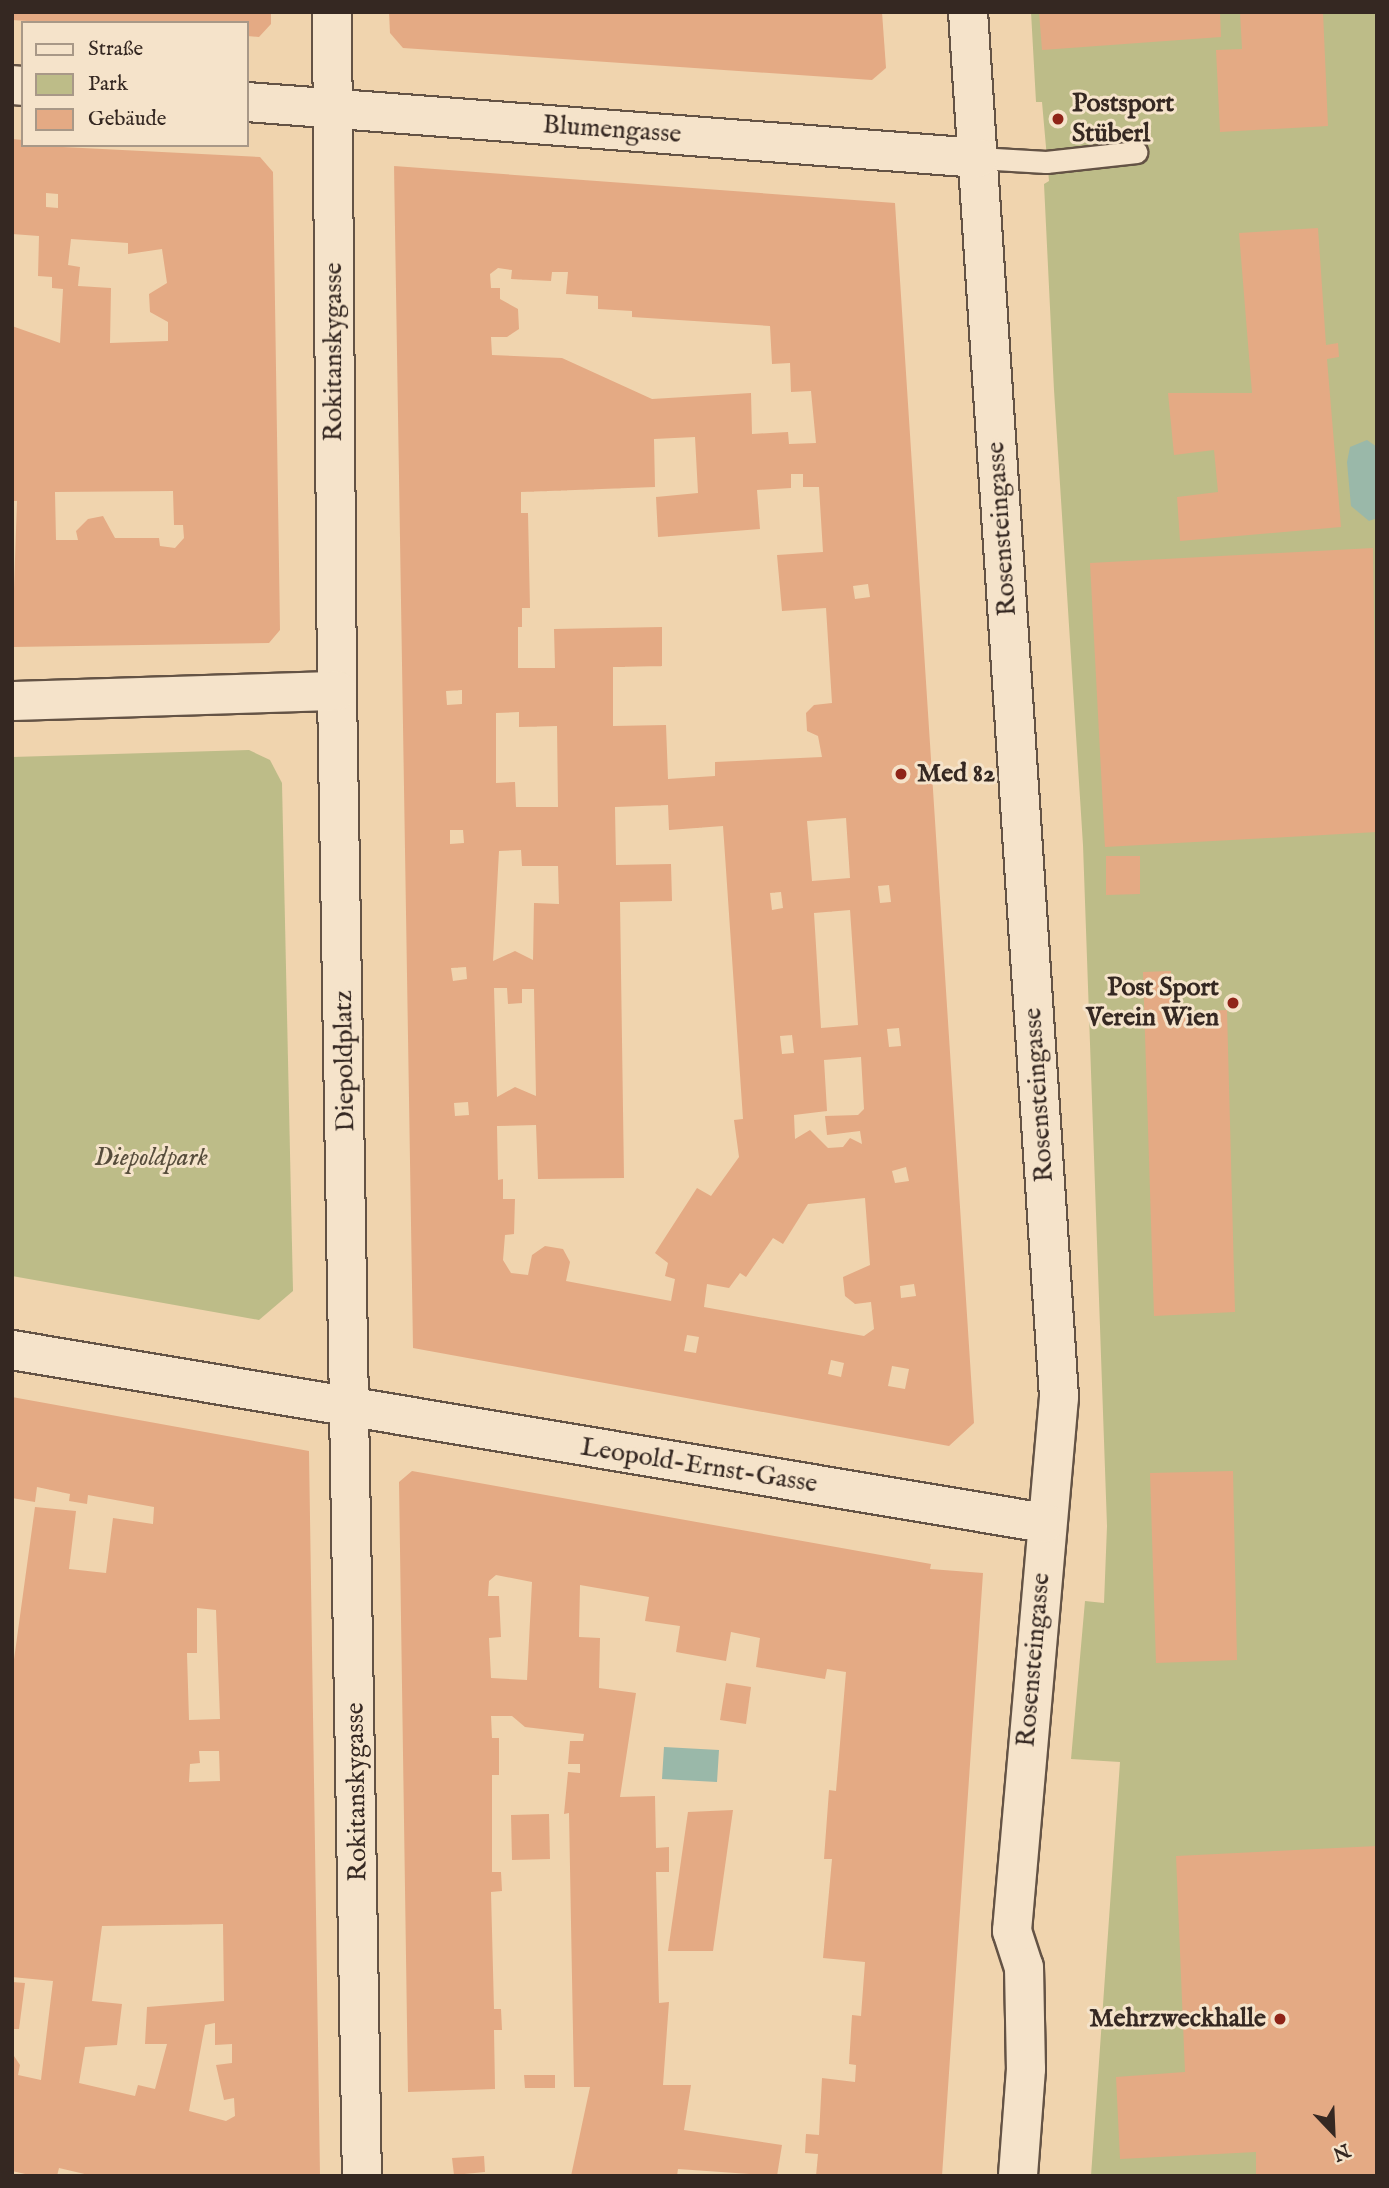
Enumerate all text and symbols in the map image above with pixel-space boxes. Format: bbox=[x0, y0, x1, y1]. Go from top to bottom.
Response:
legend bbox=[21, 21, 248, 147]
text: Straße bbox=[88, 36, 143, 63]
text: Park bbox=[88, 71, 128, 98]
place label: Postsport Stüberl bbox=[1072, 88, 1174, 150]
text: Gebäude bbox=[88, 106, 166, 133]
street label: Blumengasse bbox=[542, 110, 682, 150]
marker: Postsport Stüberl bbox=[1050, 111, 1066, 127]
street label: Rokitanskygasse bbox=[318, 262, 350, 442]
street label: Rosensteingasse bbox=[980, 441, 1024, 617]
place label: Med 82 bbox=[917, 758, 995, 790]
marker: Med 82 bbox=[891, 764, 911, 784]
place label: Post Sport Verein Wien bbox=[1086, 972, 1219, 1034]
street label: Diepoldplatz bbox=[328, 990, 362, 1132]
marker: Post Sport Verein Wien bbox=[1225, 995, 1241, 1011]
street label: Rosensteingasse bbox=[1017, 1007, 1061, 1183]
park label: Diepoldpark bbox=[94, 1142, 208, 1174]
street label: Leopold-Ernst-Gasse bbox=[578, 1432, 820, 1500]
street label: Rosensteingasse bbox=[1011, 1571, 1057, 1749]
street label: Rokitanskygasse bbox=[340, 1702, 374, 1882]
place label: Mehrzweckhalle bbox=[1089, 2003, 1266, 2035]
marker: Mehrzweckhalle bbox=[1272, 2011, 1288, 2027]
north arrow bbox=[1298, 2097, 1368, 2167]
text: N bbox=[1329, 2137, 1353, 2166]

